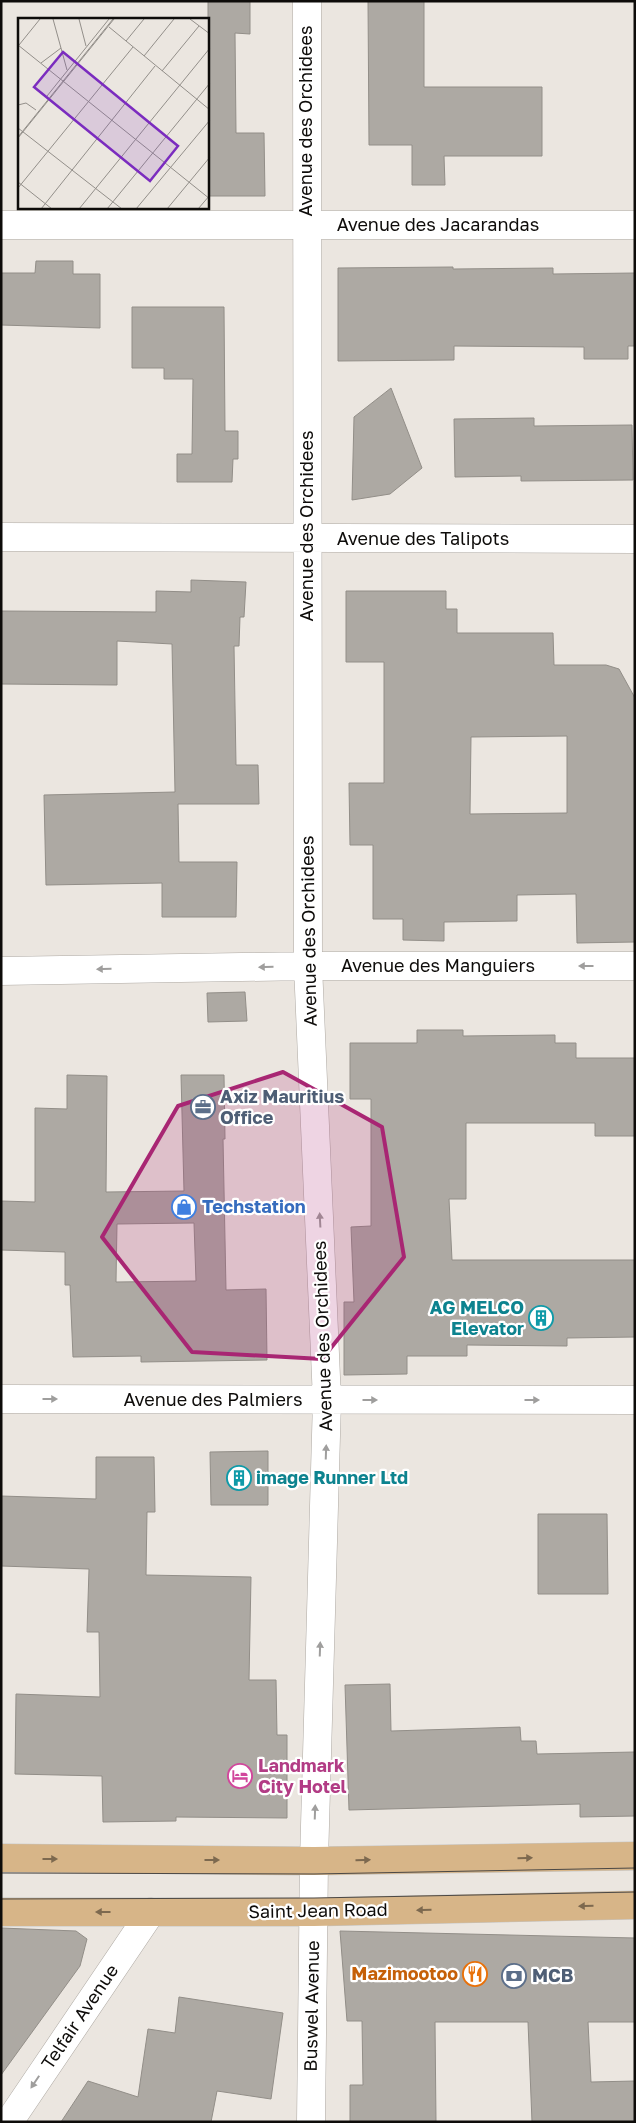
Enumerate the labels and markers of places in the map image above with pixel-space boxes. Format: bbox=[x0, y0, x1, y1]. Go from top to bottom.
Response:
place label: Axiz Mauritius Office bbox=[220, 1085, 344, 1128]
office icon: Axiz Mauritius Office bbox=[190, 1094, 216, 1120]
shop icon: Techstation bbox=[171, 1194, 197, 1220]
place label: Techstation bbox=[202, 1195, 306, 1217]
place label: AG MELCO Elevator bbox=[430, 1296, 524, 1339]
building icon: AG MELCO Elevator bbox=[528, 1305, 554, 1331]
building icon: image Runner Ltd bbox=[226, 1465, 252, 1491]
place label: image Runner Ltd bbox=[256, 1466, 408, 1488]
place label: Landmark City Hotel bbox=[258, 1754, 347, 1797]
hotel icon: Landmark City Hotel bbox=[227, 1763, 253, 1789]
restaurant icon: Mazimootoo bbox=[462, 1961, 488, 1987]
place label: Mazimootoo bbox=[351, 1962, 458, 1984]
bank icon: MCB bbox=[501, 1963, 527, 1989]
place label: MCB bbox=[532, 1964, 574, 1986]

